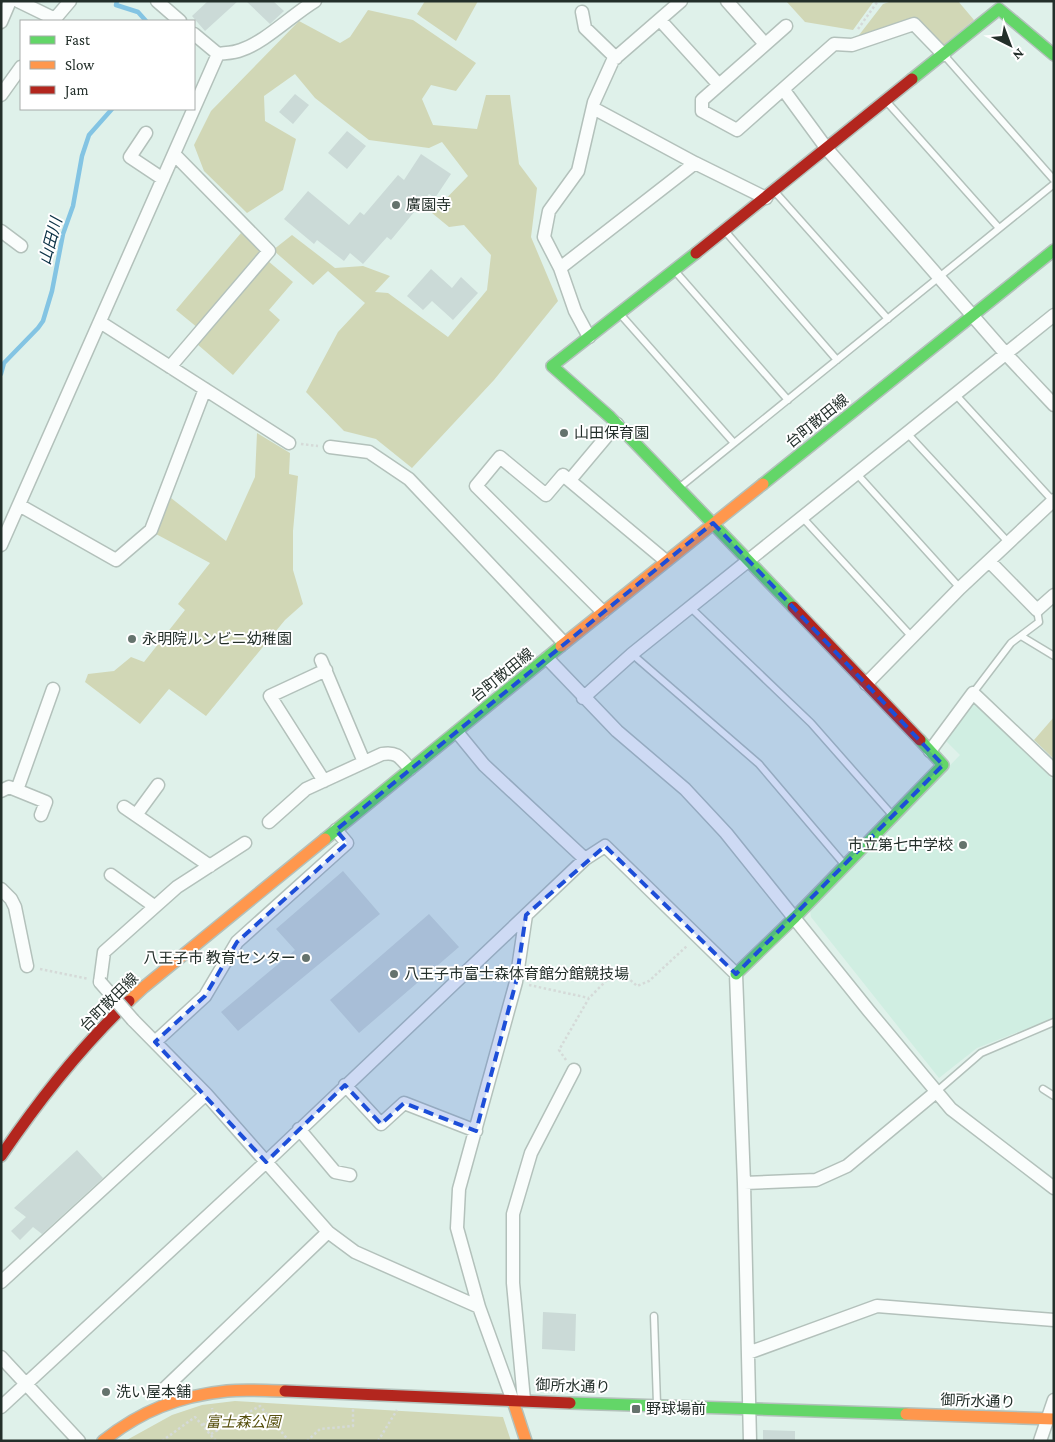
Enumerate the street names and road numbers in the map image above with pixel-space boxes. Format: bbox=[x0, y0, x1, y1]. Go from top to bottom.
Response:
street label: 台町散田線 bbox=[782, 390, 851, 451]
street label: 台町散田線 bbox=[467, 644, 536, 705]
street label: 台町散田線 bbox=[76, 969, 141, 1034]
street label: 御所水通り bbox=[535, 1377, 611, 1395]
street label: 御所水通り bbox=[940, 1392, 1016, 1410]

